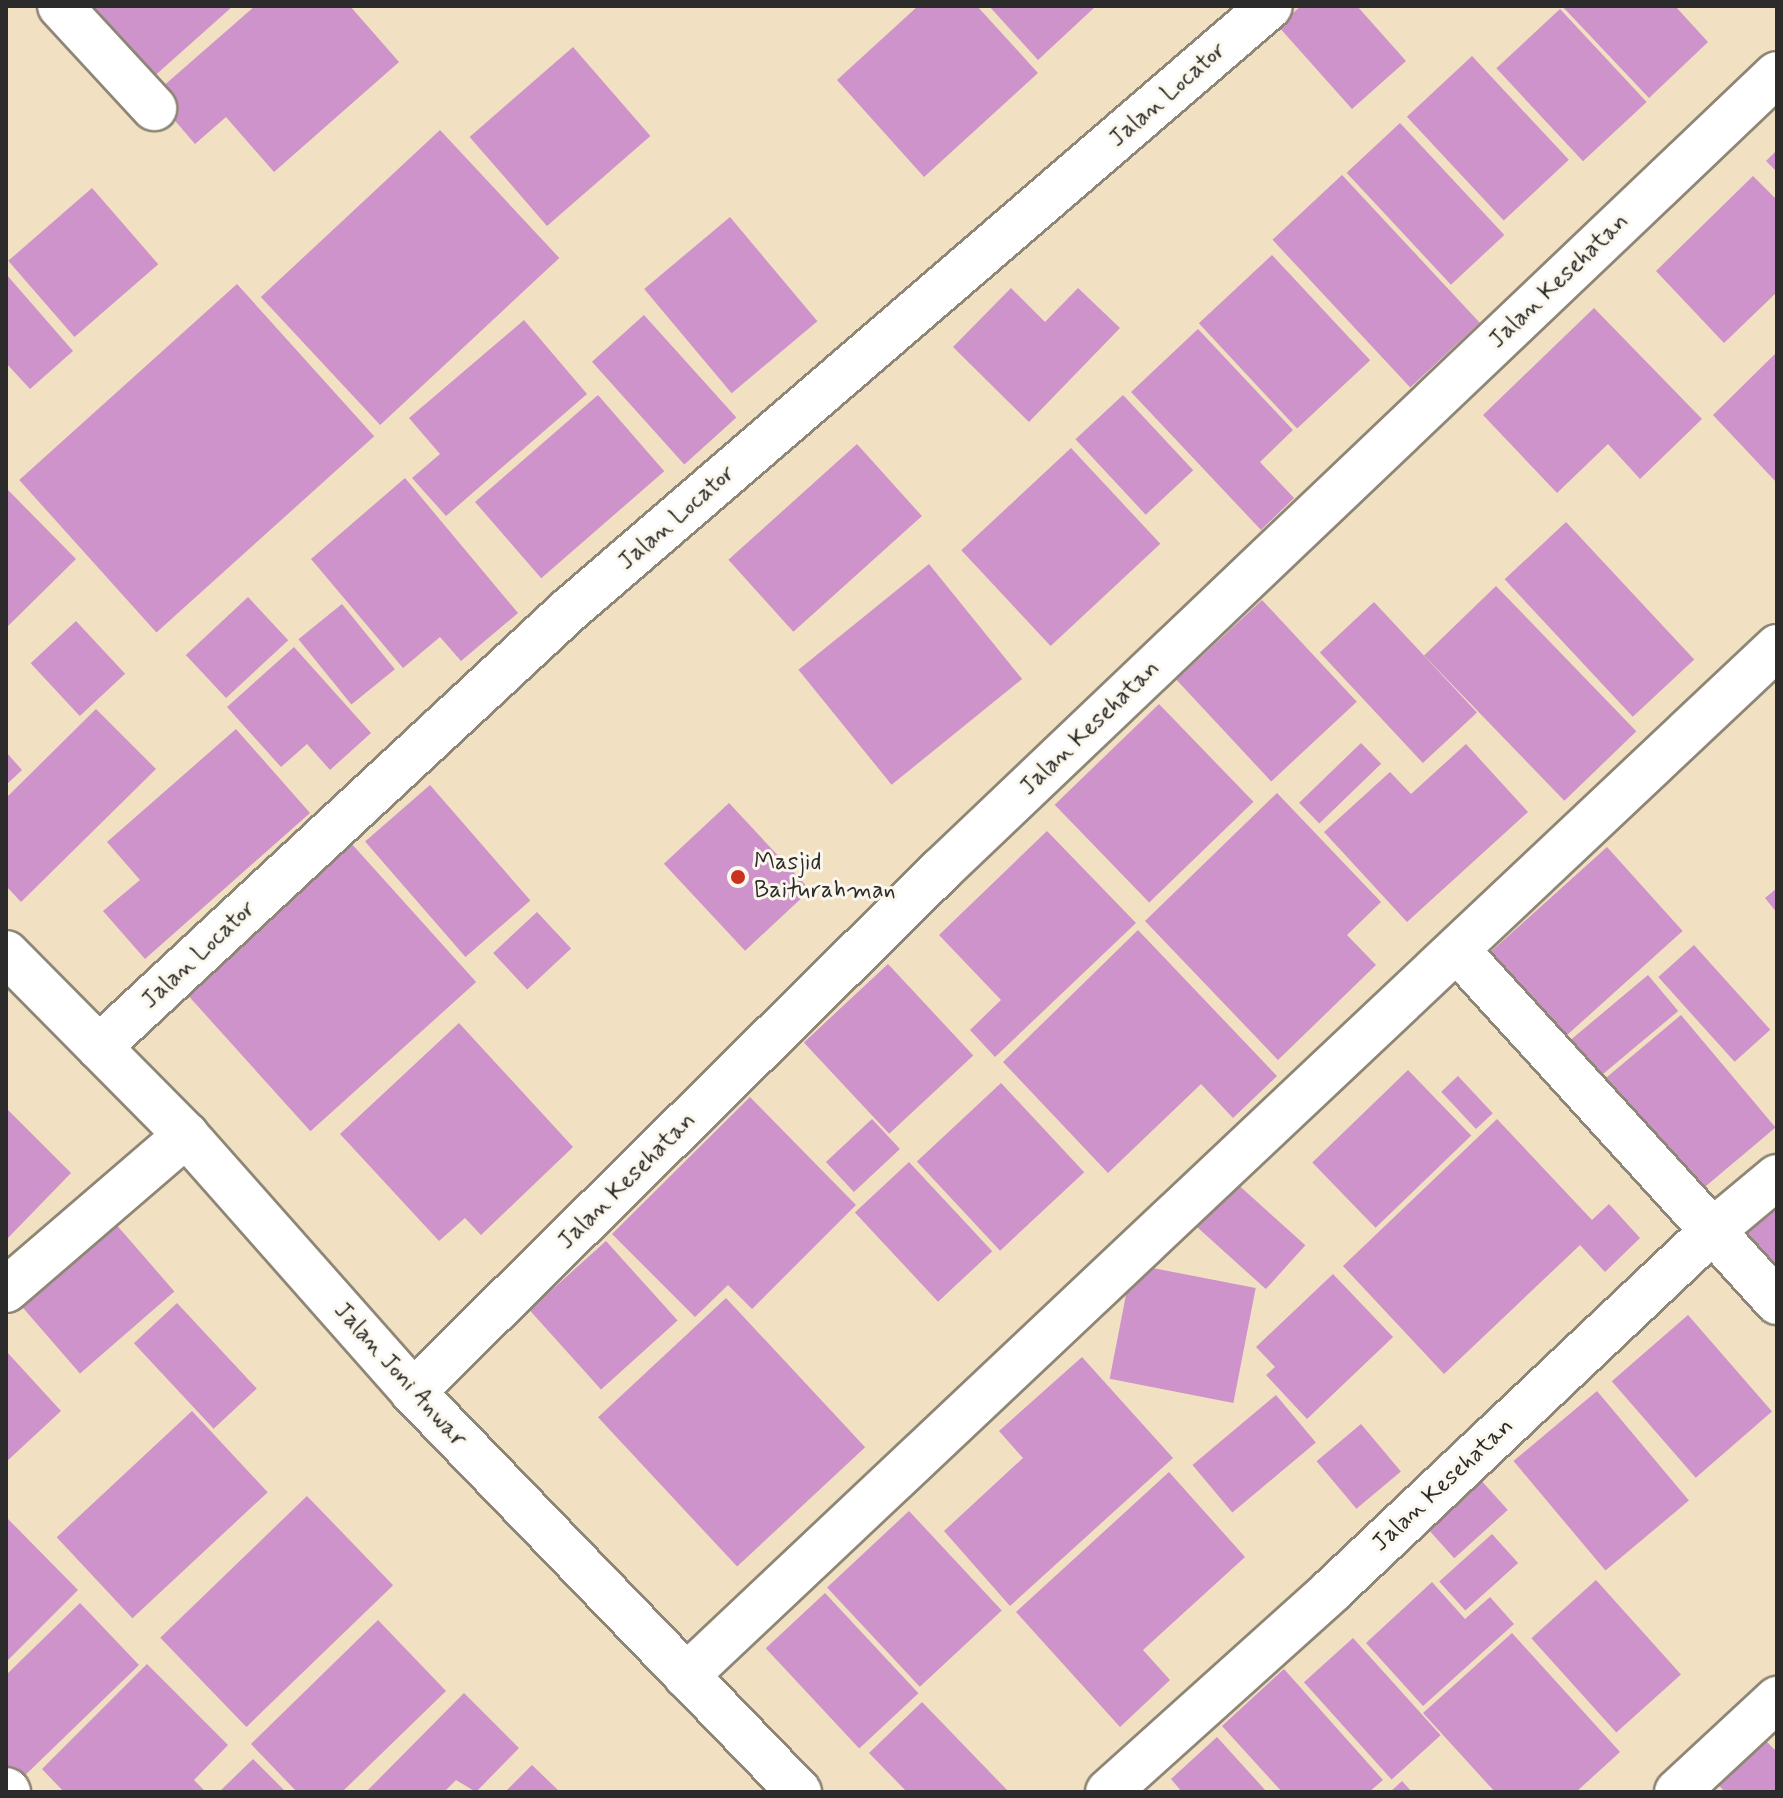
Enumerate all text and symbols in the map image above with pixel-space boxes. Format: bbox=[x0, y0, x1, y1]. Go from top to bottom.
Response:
street label: Jalan Locator bbox=[1104, 36, 1232, 154]
street label: Jalan Kesehatan bbox=[1483, 207, 1635, 355]
street label: Jalan Locator bbox=[613, 459, 741, 577]
street label: Jalan Kesehatan bbox=[1014, 654, 1166, 802]
place label: Masjid Baiturahman bbox=[754, 849, 896, 905]
marker: Masjid Baiturahman bbox=[729, 868, 747, 886]
street label: Jalan Locator bbox=[136, 895, 262, 1015]
street label: Jalan Kesehatan bbox=[552, 1106, 702, 1256]
street label: Jalan Joni Anwar bbox=[328, 1297, 472, 1453]
street label: Jalan Kesehatan bbox=[1366, 1412, 1520, 1558]

